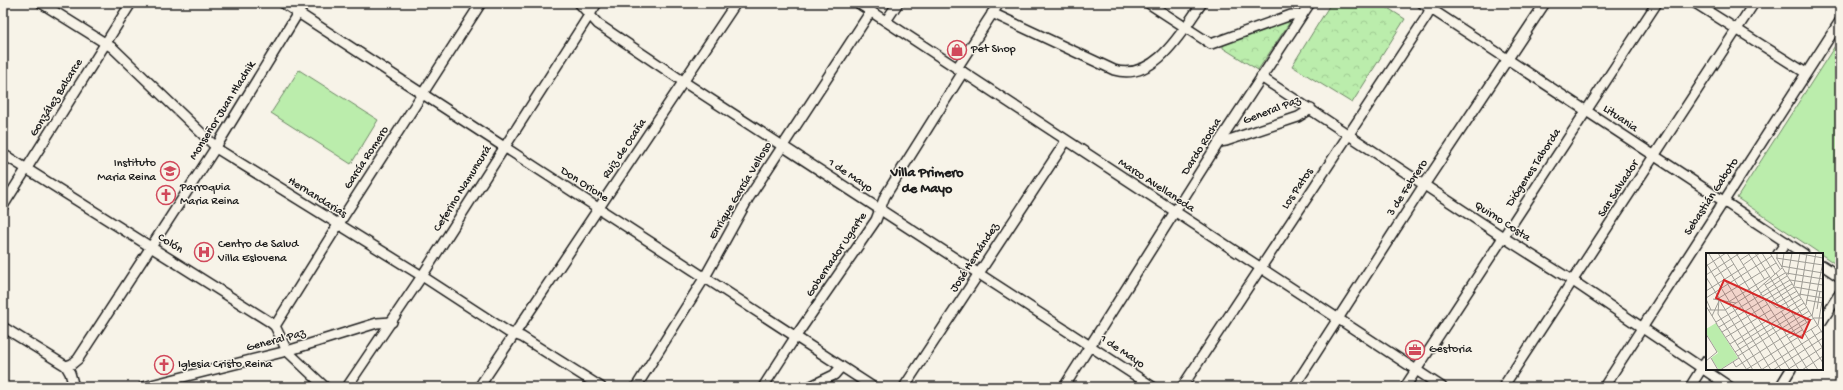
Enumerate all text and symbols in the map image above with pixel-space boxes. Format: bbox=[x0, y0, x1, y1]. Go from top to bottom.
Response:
shop icon: Pet Shop bbox=[946, 39, 968, 61]
place label: Pet Shop bbox=[970, 43, 1016, 57]
street label: González Balcarce bbox=[27, 56, 87, 140]
street label: Monseñor Juan Hladnik bbox=[187, 58, 260, 163]
street label: General Paz bbox=[1241, 93, 1303, 128]
street label: Lituania bbox=[1600, 102, 1640, 136]
street label: Ruiz de Ocaña bbox=[600, 116, 650, 182]
street label: Dardo Rocha bbox=[1178, 116, 1225, 179]
street label: García Romero bbox=[341, 124, 393, 192]
street label: Diógenes Taborda bbox=[1503, 126, 1565, 211]
street label: Enrique García Velloso bbox=[706, 140, 776, 242]
street label: Ceferino Namuncurá bbox=[431, 143, 495, 235]
street label: 1 de Mayo bbox=[824, 155, 875, 196]
street label: Marco Avellaneda bbox=[1115, 156, 1197, 216]
street label: San Salvador bbox=[1595, 156, 1644, 220]
street label: Sebastián Gaboto bbox=[1682, 156, 1742, 238]
place label: Instituto Maria Reina bbox=[97, 157, 156, 185]
street label: 3 de Febrero bbox=[1384, 157, 1431, 220]
school or university icon: Instituto Maria Reina bbox=[159, 160, 181, 182]
street label: Don Orione bbox=[556, 164, 611, 206]
district label: Villa Primero de Mayo bbox=[889, 165, 964, 198]
street label: Los Patos bbox=[1279, 165, 1317, 212]
street label: Hernandarias bbox=[285, 174, 350, 222]
place label: Parroquia Maria Reina bbox=[179, 181, 239, 209]
church icon: Parroquia Maria Reina bbox=[155, 184, 177, 206]
street label: Quirno Costa bbox=[1471, 199, 1533, 245]
street label: Gobernador Ugarte bbox=[804, 209, 871, 300]
street label: José Hernández bbox=[947, 220, 1003, 295]
street label: Colón bbox=[155, 231, 186, 257]
place label: Centro de Salud Villa Eslovena bbox=[217, 238, 299, 266]
hospital icon: Centro de Salud Villa Eslovena bbox=[193, 241, 215, 263]
inset map bbox=[1706, 253, 1823, 370]
street label: General Paz bbox=[245, 326, 308, 356]
street label: 1 de Mayo bbox=[1096, 331, 1147, 372]
office icon: Gestoria bbox=[1404, 339, 1426, 361]
place label: Gestoria bbox=[1429, 343, 1472, 357]
church icon: Iglesia Cristo Reina bbox=[153, 354, 175, 376]
place label: Iglesia Cristo Reina bbox=[178, 358, 273, 372]

